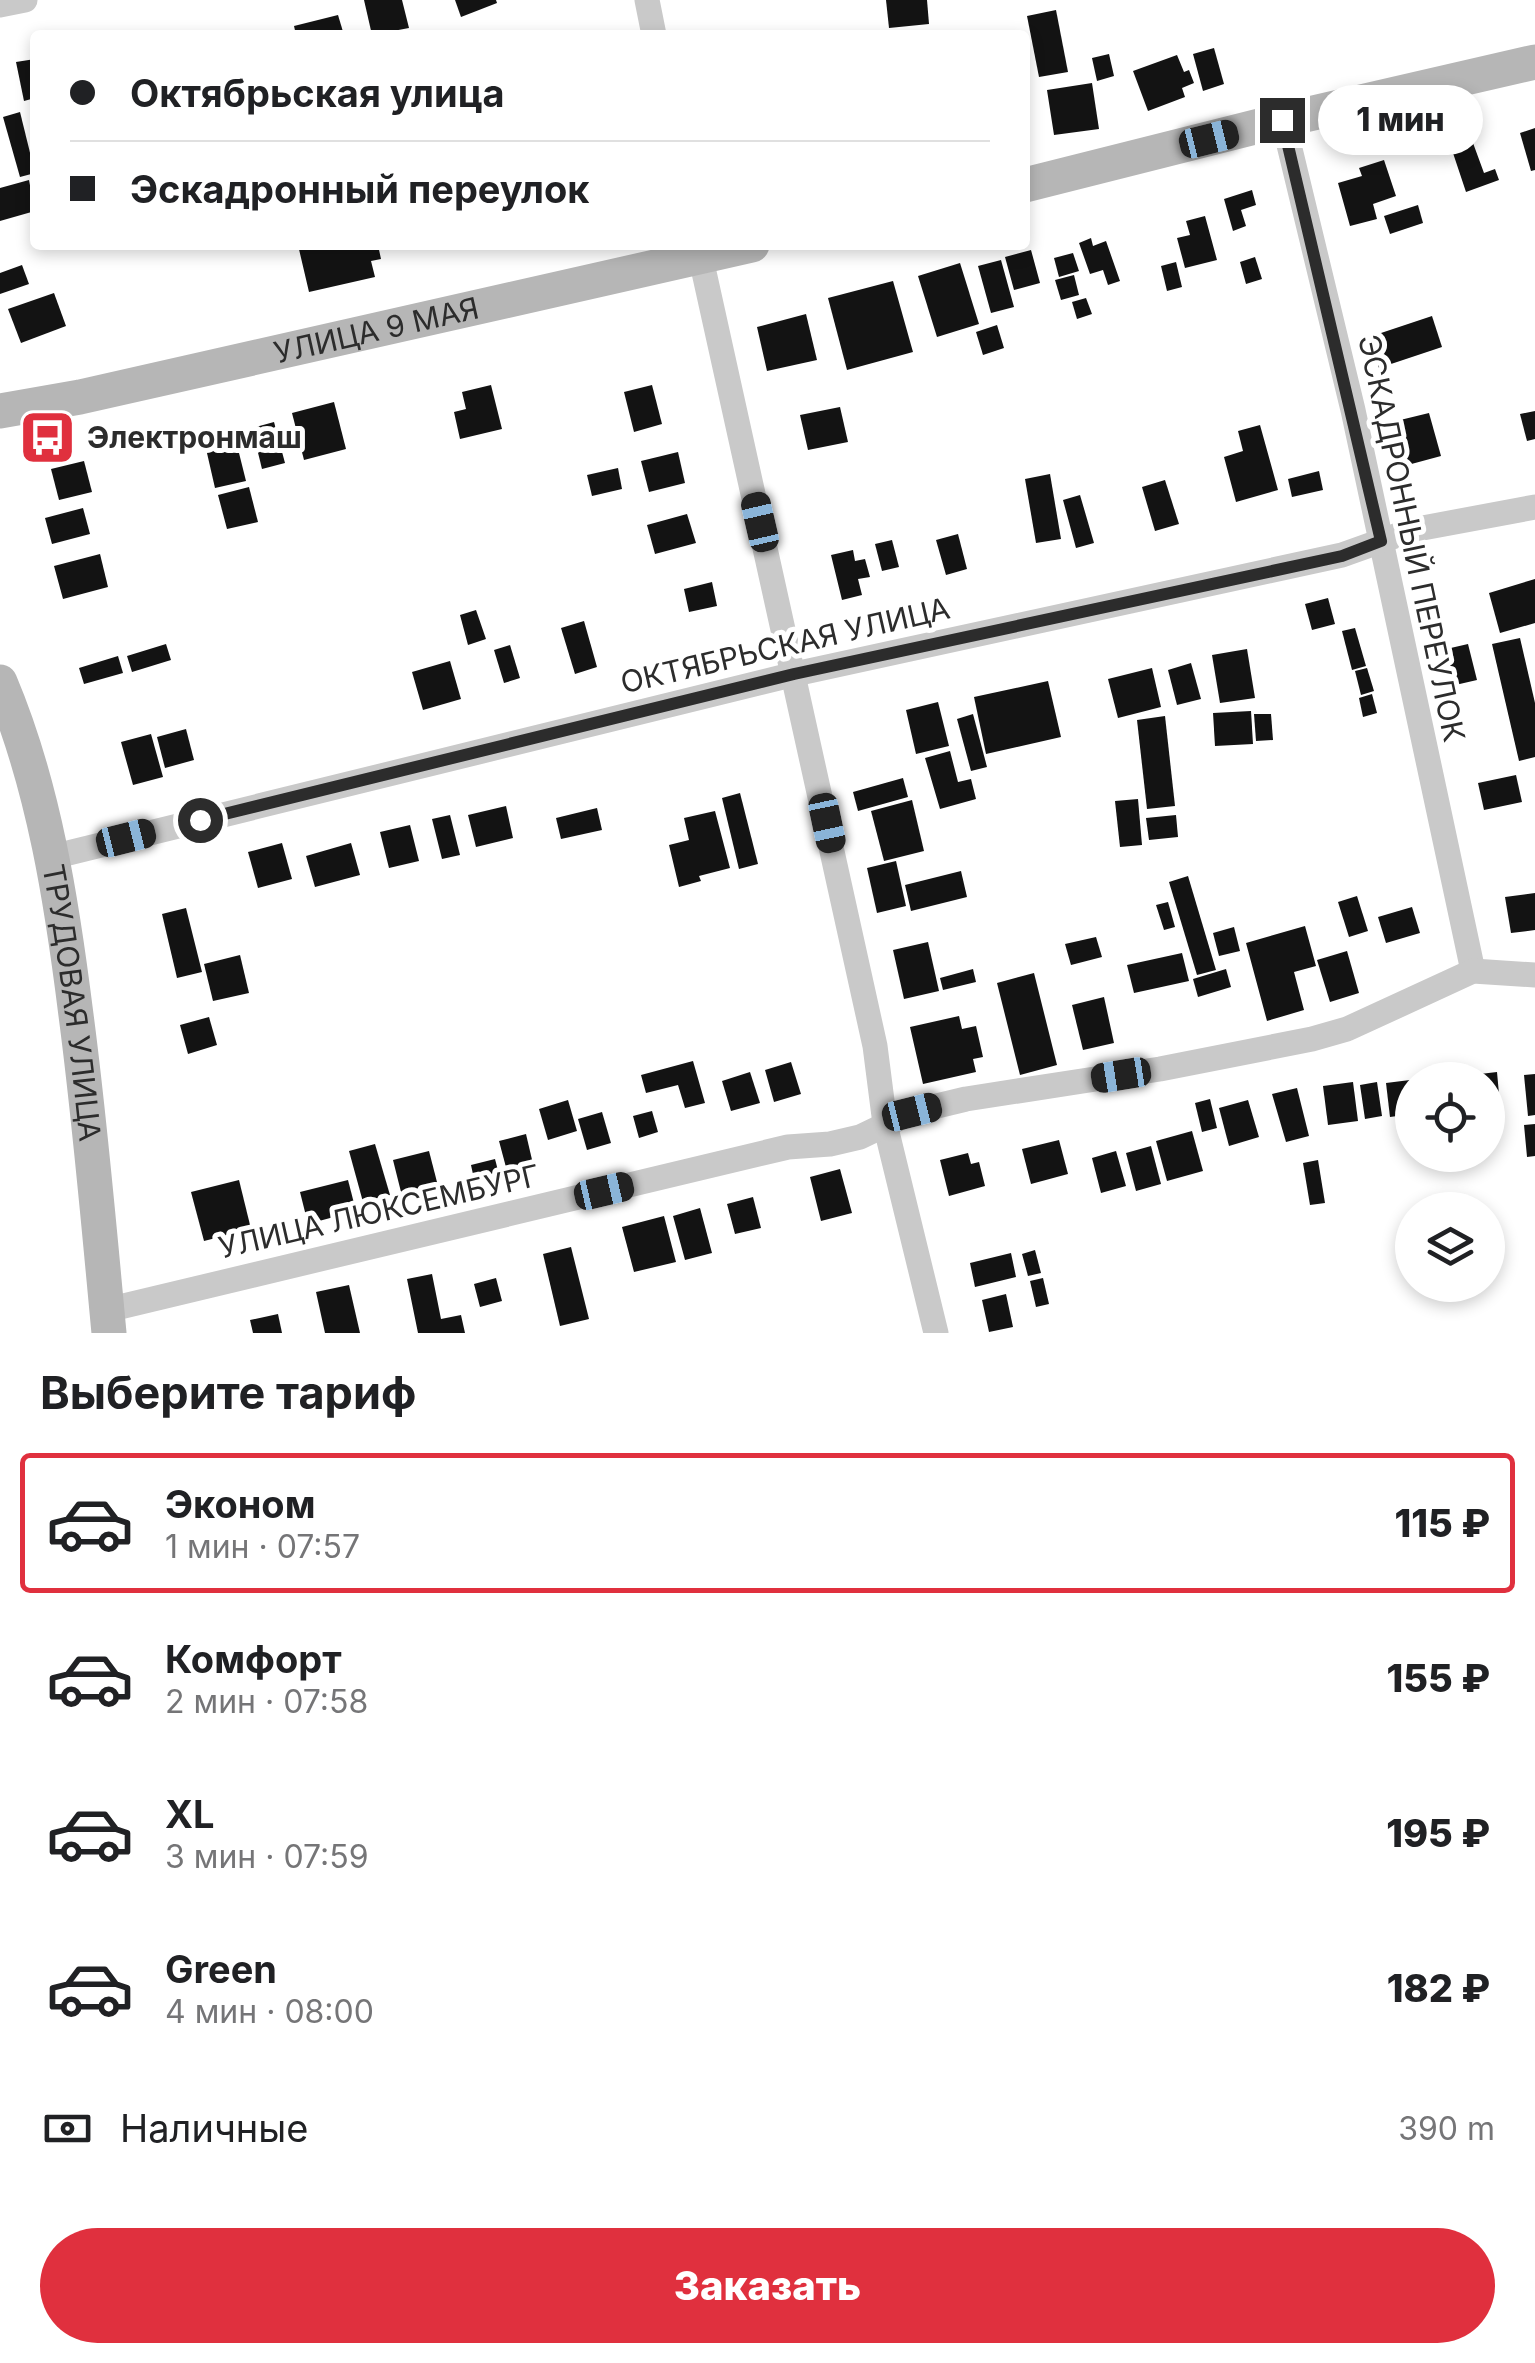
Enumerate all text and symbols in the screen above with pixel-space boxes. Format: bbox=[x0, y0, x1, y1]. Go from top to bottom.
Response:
text: Октябрьская улица bbox=[130, 70, 505, 116]
callout: 1 мин bbox=[1317, 85, 1482, 155]
route end bbox=[1260, 98, 1305, 143]
text: 1 мин bbox=[1356, 100, 1445, 139]
car bbox=[1176, 117, 1242, 161]
text: Эскадронный переулок bbox=[130, 166, 589, 212]
street label: УЛИЦА 9 МАЯ bbox=[270, 289, 482, 371]
street label: ЭСКАДРОННЫЙ ПЕРЕУЛОК bbox=[1351, 331, 1473, 745]
bus stop icon: Электронмаш bbox=[18, 407, 78, 467]
place label: Электронмаш bbox=[87, 419, 302, 455]
car bbox=[739, 489, 781, 555]
street label: ОКТЯБРЬСКАЯ УЛИЦА bbox=[617, 590, 953, 700]
car bbox=[806, 791, 848, 855]
route start bbox=[178, 798, 223, 843]
car bbox=[93, 816, 159, 860]
street label: ТРУДОВАЯ УЛИЦА bbox=[35, 861, 109, 1143]
car bbox=[1089, 1055, 1153, 1095]
map controls bbox=[1395, 1062, 1505, 1302]
button: locate bbox=[1395, 1062, 1505, 1172]
car bbox=[879, 1090, 945, 1134]
street label: УЛИЦА ЛЮКСЕМБУРГ bbox=[215, 1157, 543, 1265]
car bbox=[571, 1170, 637, 1212]
button: layers bbox=[1395, 1192, 1505, 1302]
text: Выберите тариф bbox=[40, 1365, 416, 1420]
icon: car bbox=[45, 1478, 135, 1568]
text: Эконом bbox=[165, 1481, 316, 1527]
text: 115 ₽ bbox=[1395, 1500, 1490, 1546]
text: 1 мин · 07:57 bbox=[165, 1527, 360, 1566]
icon: car bbox=[45, 1633, 135, 1723]
text: Комфорт bbox=[165, 1636, 342, 1682]
text: 155 ₽ bbox=[1387, 1655, 1490, 1701]
text: 2 мин · 07:58 bbox=[165, 1682, 368, 1721]
icon: car bbox=[45, 1788, 135, 1878]
text: XL bbox=[165, 1791, 215, 1837]
text: 195 ₽ bbox=[1386, 1810, 1490, 1856]
text: 3 мин · 07:59 bbox=[165, 1837, 369, 1876]
icon: car bbox=[45, 1943, 135, 2033]
text: Green bbox=[165, 1946, 277, 1992]
text: 182 ₽ bbox=[1387, 1965, 1490, 2011]
text: 4 мин · 08:00 bbox=[165, 1992, 374, 2031]
icon: cash bbox=[40, 2101, 95, 2156]
text: Наличные bbox=[120, 2105, 308, 2151]
text: 390 m bbox=[1398, 2109, 1495, 2148]
button: Заказать bbox=[40, 2228, 1495, 2343]

